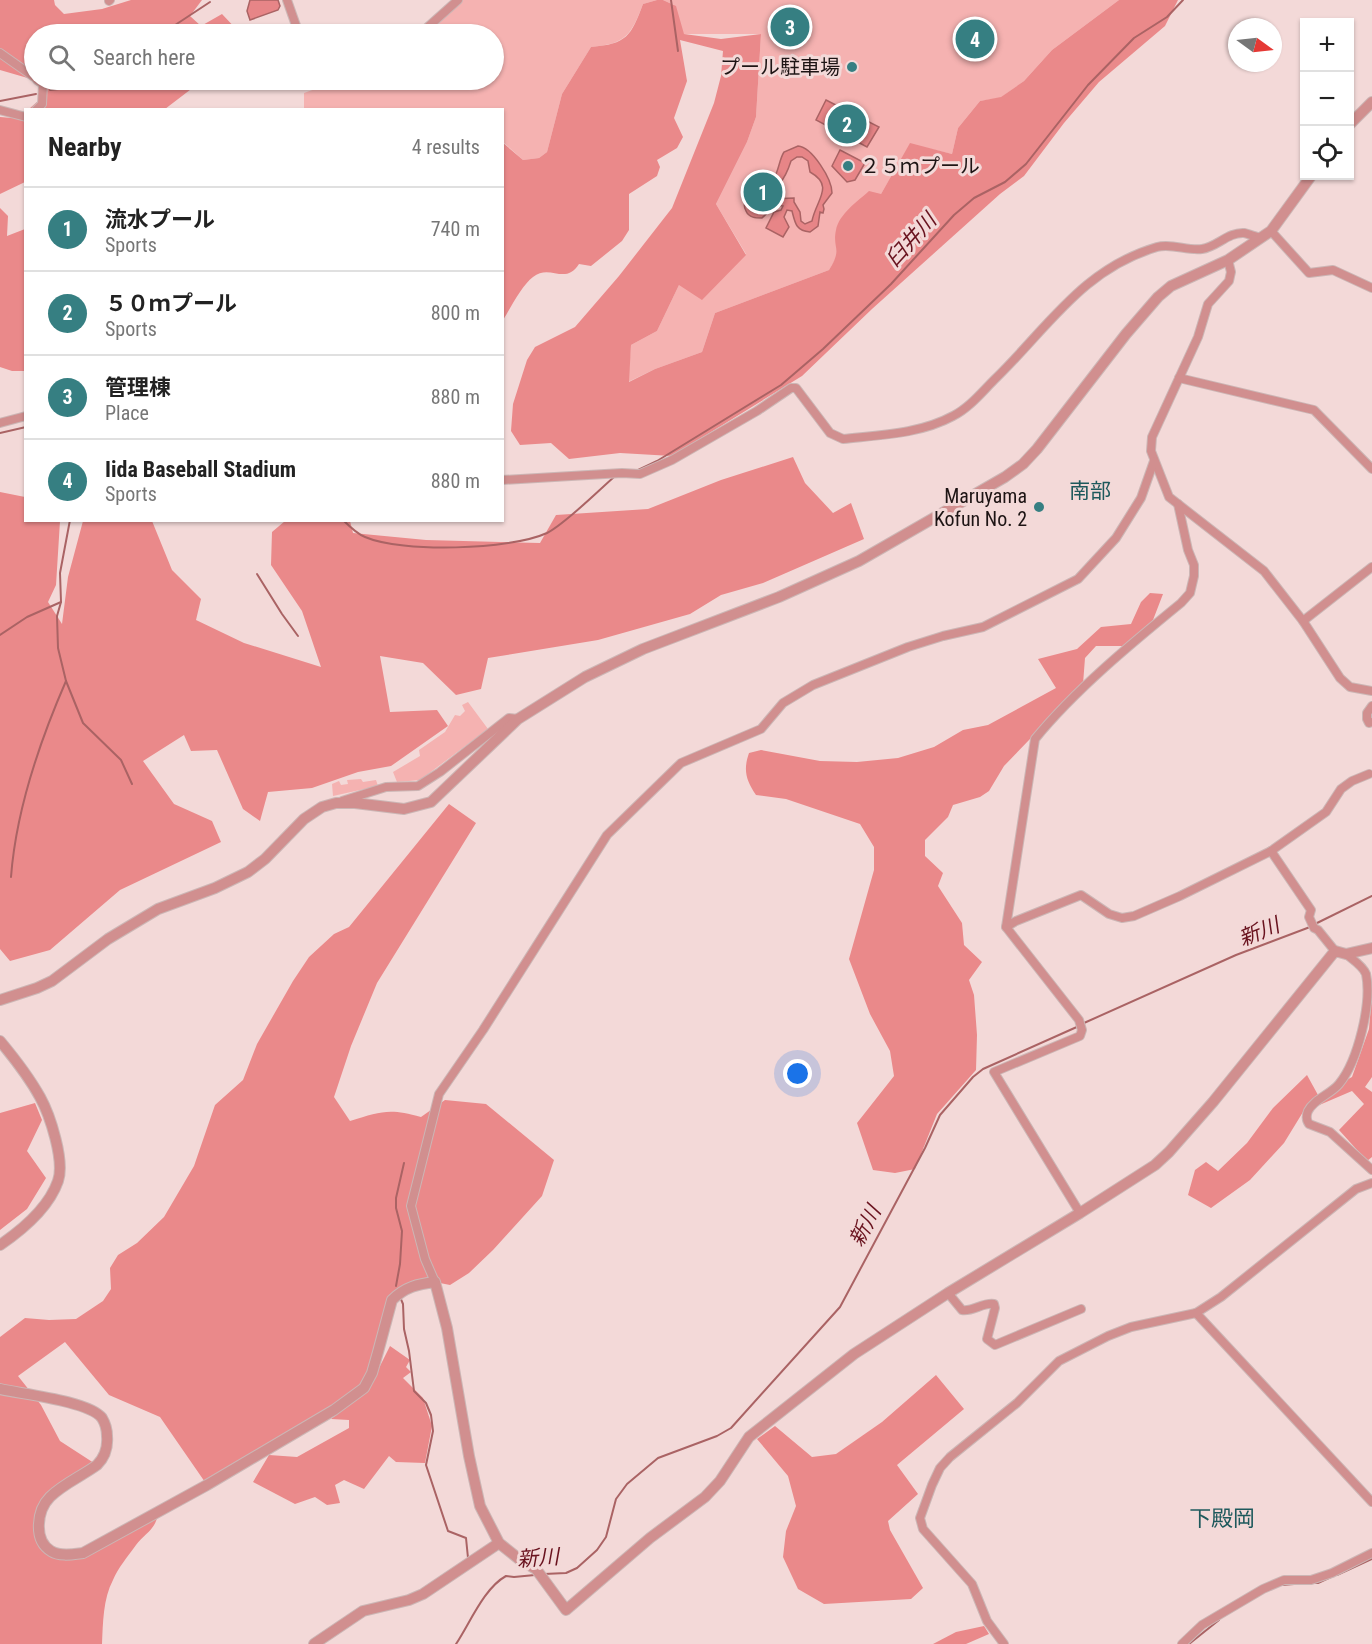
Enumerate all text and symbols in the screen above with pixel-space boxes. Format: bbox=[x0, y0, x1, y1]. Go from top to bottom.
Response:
pin: 3 bbox=[770, 4, 810, 50]
pin: 4 bbox=[956, 16, 994, 62]
north arrow bbox=[1228, 18, 1282, 72]
map controls bbox=[1300, 18, 1354, 180]
button: + bbox=[1300, 18, 1354, 72]
search box bbox=[24, 24, 504, 90]
icon: search bbox=[45, 41, 78, 74]
text: Search here bbox=[93, 45, 195, 70]
place label: プール駐車場 bbox=[720, 55, 840, 79]
marker: プール駐車場 bbox=[845, 60, 859, 74]
button: − bbox=[1300, 72, 1354, 126]
pin: 2 bbox=[828, 102, 866, 146]
button: locate bbox=[1300, 126, 1354, 180]
text: Nearby bbox=[48, 132, 122, 162]
text: 4 results bbox=[412, 135, 480, 159]
place label: ２５ｍプール bbox=[860, 154, 980, 178]
marker: ２５ｍプール bbox=[841, 159, 855, 173]
pin: 1 bbox=[744, 170, 783, 214]
text: 流水プール bbox=[105, 207, 215, 232]
water label: 臼井川 bbox=[881, 207, 942, 271]
text: 1 bbox=[62, 217, 73, 241]
text: 740 m bbox=[431, 217, 480, 241]
text: Sports bbox=[105, 233, 157, 257]
text: ５０ｍプール bbox=[105, 291, 237, 316]
text: 2 bbox=[62, 301, 73, 325]
text: 800 m bbox=[431, 301, 480, 325]
text: Sports bbox=[105, 317, 157, 341]
text: 管理棟 bbox=[105, 375, 171, 400]
text: 3 bbox=[62, 385, 73, 409]
text: 880 m bbox=[431, 385, 480, 409]
text: Place bbox=[105, 401, 149, 425]
text: Iida Baseball Stadium bbox=[105, 457, 296, 482]
text: 4 bbox=[62, 469, 73, 493]
text: 880 m bbox=[431, 469, 480, 493]
district label: 南部 bbox=[1069, 479, 1111, 503]
text: Sports bbox=[105, 482, 157, 506]
place label: Maruyama Kofun No. 2 bbox=[934, 484, 1027, 531]
marker: Maruyama Kofun No. 2 bbox=[1032, 500, 1046, 514]
water label: 新川 bbox=[1235, 912, 1285, 951]
your location bbox=[783, 1059, 812, 1088]
water label: 新川 bbox=[845, 1200, 886, 1250]
district label: 下殿岡 bbox=[1189, 1506, 1255, 1531]
water label: 新川 bbox=[516, 1544, 562, 1571]

